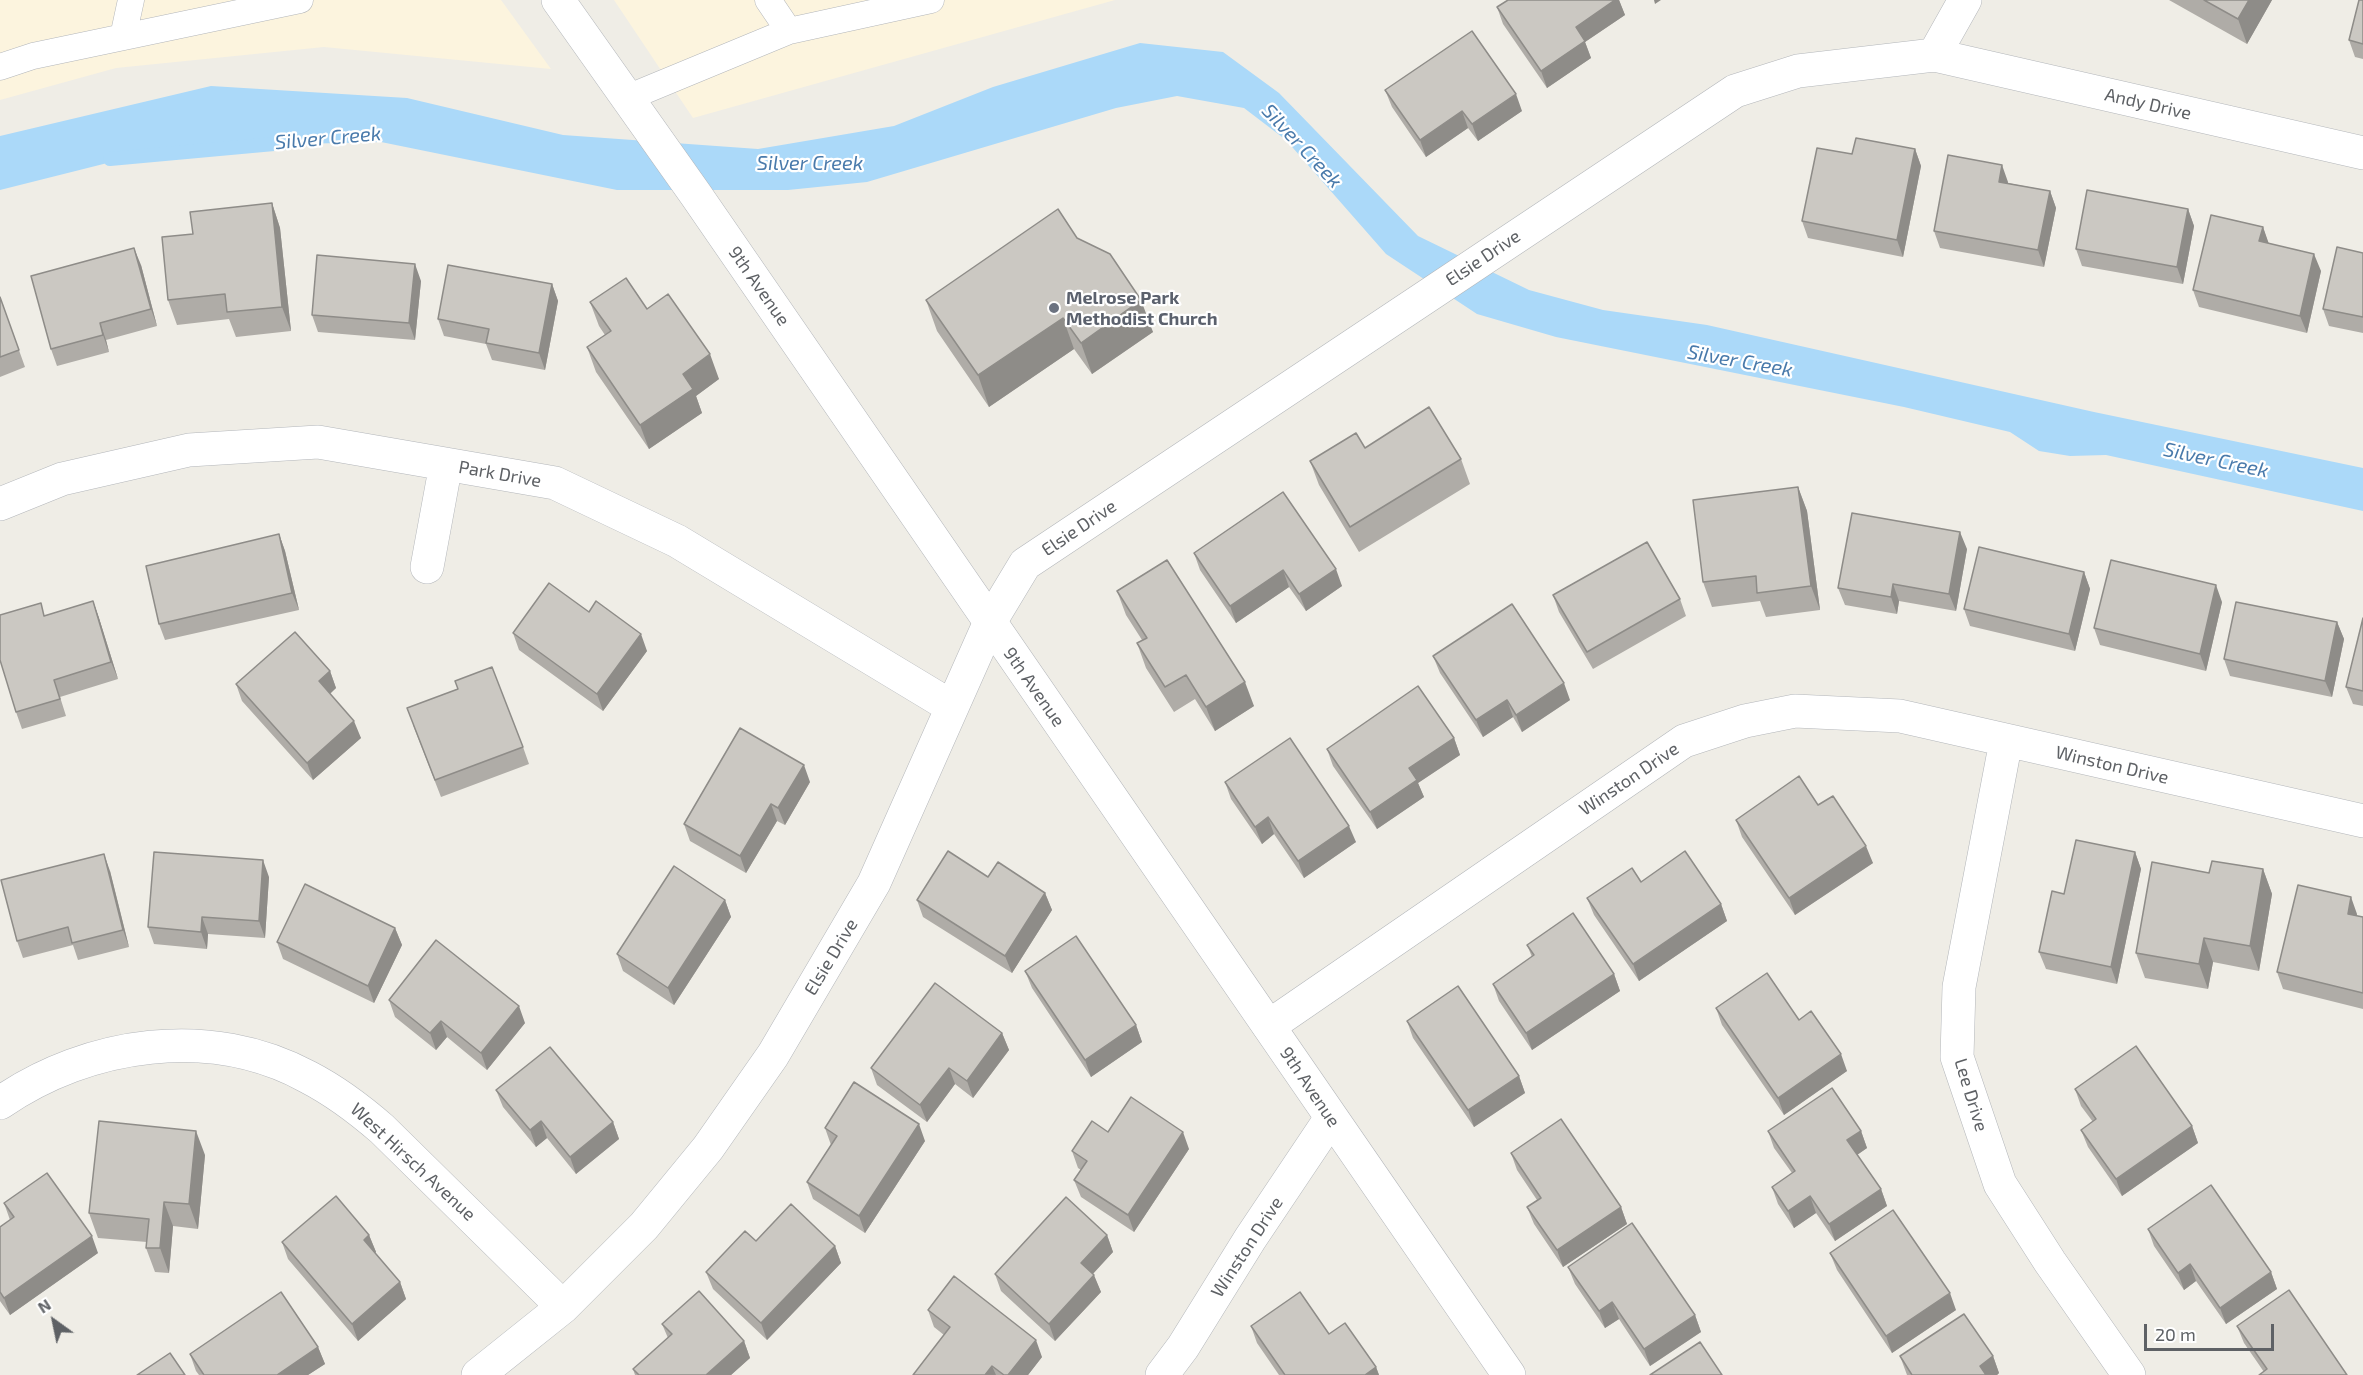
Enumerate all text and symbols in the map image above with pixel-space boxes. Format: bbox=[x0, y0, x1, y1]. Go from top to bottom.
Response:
street label: Andy Drive bbox=[2103, 84, 2193, 124]
water label: Silver Creek bbox=[1257, 99, 1347, 193]
water label: Silver Creek bbox=[274, 121, 382, 155]
water label: Silver Creek bbox=[757, 151, 863, 175]
street label: Elsie Drive bbox=[1442, 225, 1524, 291]
street label: 9th Avenue bbox=[724, 242, 794, 330]
place label: Melrose Park Methodist Church bbox=[1066, 287, 1218, 330]
marker: Melrose Park Methodist Church bbox=[1047, 301, 1061, 315]
water label: Silver Creek bbox=[1686, 340, 1794, 382]
water label: Silver Creek bbox=[2161, 437, 2271, 483]
street label: Park Drive bbox=[457, 456, 543, 492]
street label: Elsie Drive bbox=[1038, 495, 1120, 561]
street label: 9th Avenue bbox=[999, 643, 1069, 731]
street label: Winston Drive bbox=[1575, 738, 1683, 820]
street label: Winston Drive bbox=[2053, 741, 2171, 789]
street label: Elsie Drive bbox=[800, 915, 862, 999]
street label: 9th Avenue bbox=[1275, 1043, 1345, 1131]
street label: Lee Drive bbox=[1950, 1056, 1992, 1134]
street label: West Hirsch Avenue bbox=[346, 1099, 480, 1225]
street label: Winston Drive bbox=[1207, 1193, 1287, 1301]
north arrow bbox=[24, 1291, 84, 1351]
text: N bbox=[34, 1294, 54, 1317]
scale bar bbox=[2147, 1312, 2278, 1350]
text: 20 m bbox=[2155, 1323, 2196, 1345]

